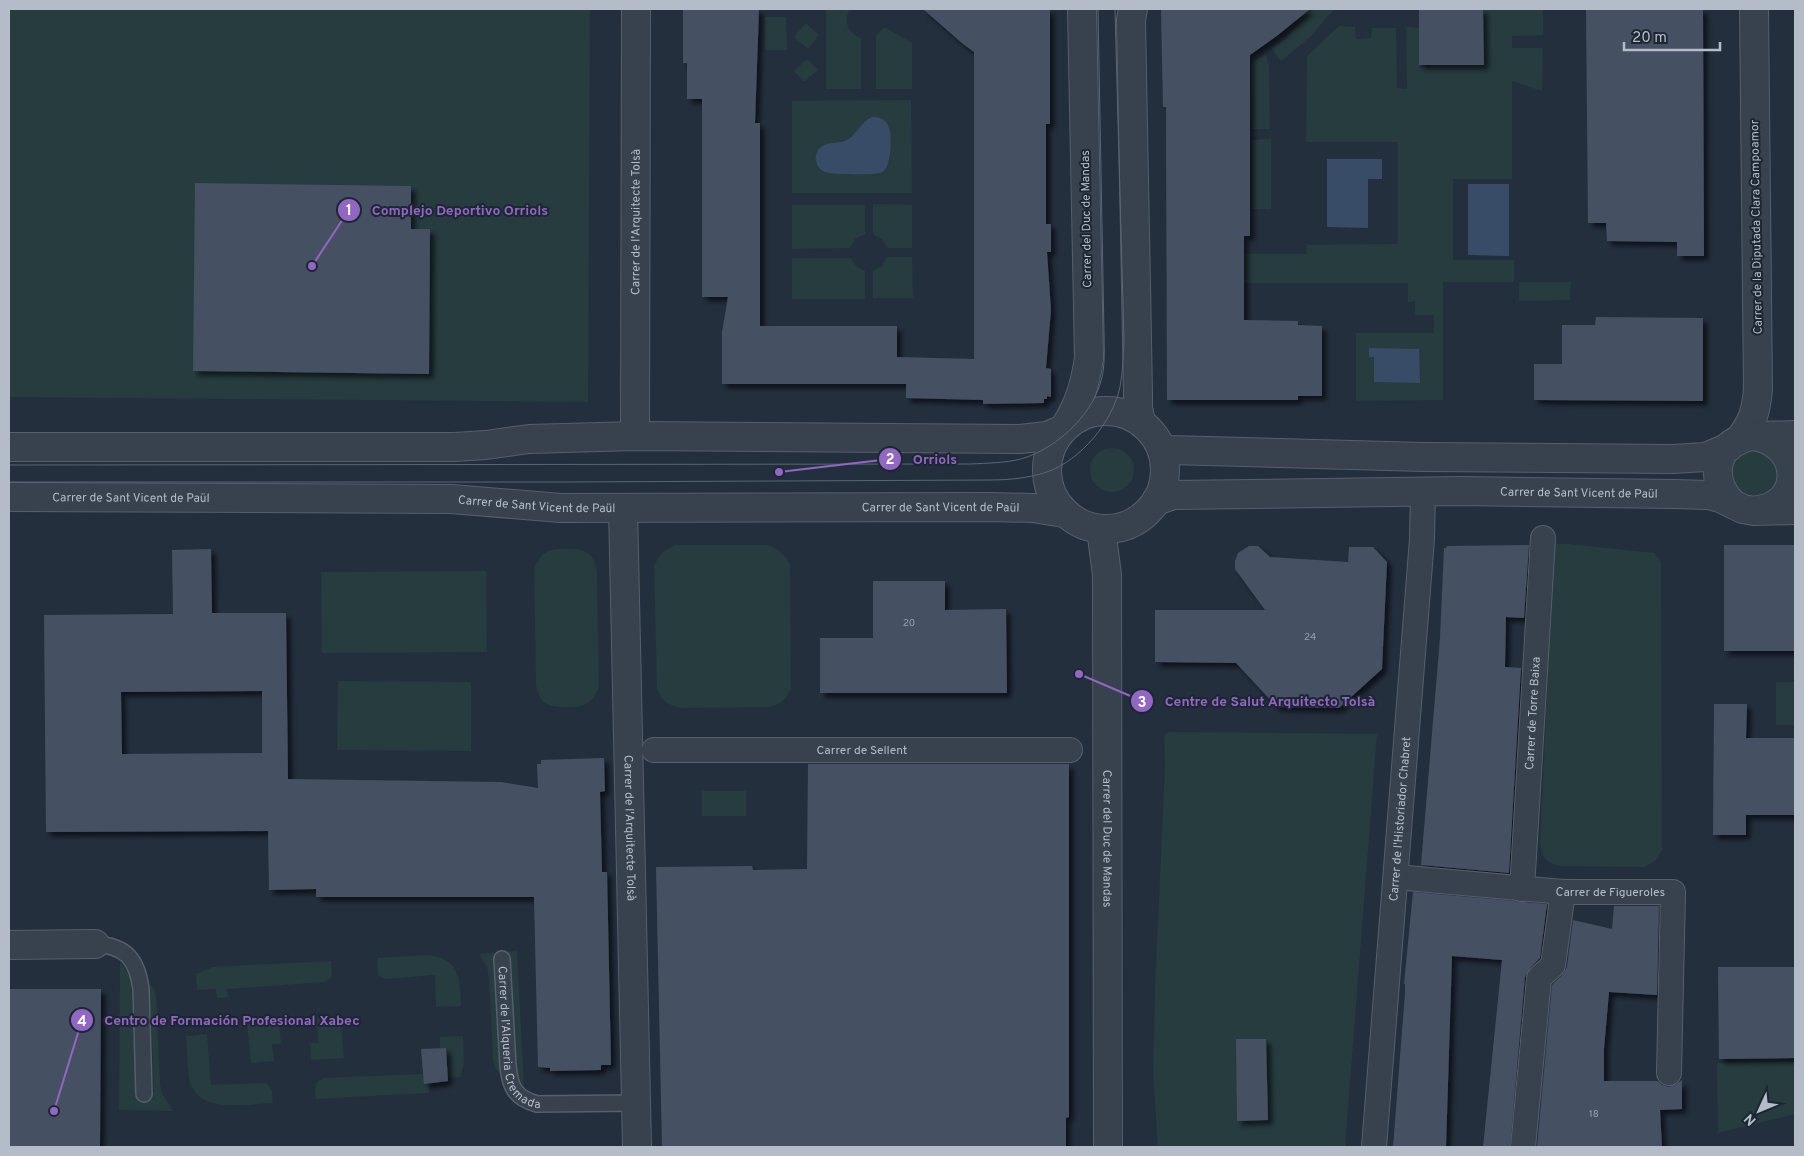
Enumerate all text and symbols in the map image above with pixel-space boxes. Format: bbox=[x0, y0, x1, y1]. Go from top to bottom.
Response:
scale bar bbox=[1624, 20, 1720, 52]
text: 20 m bbox=[1632, 29, 1667, 48]
street label: Carrer de la Diputada Clara Campoamor bbox=[1747, 119, 1767, 334]
street label: Carrer de l'Arquitecte Tolsà bbox=[628, 149, 645, 295]
street label: Carrer del Duc de Mandas bbox=[1078, 150, 1096, 288]
callout: Complejo Deportivo Orriols bbox=[337, 195, 558, 224]
text: 1 bbox=[346, 202, 352, 221]
text: Complejo Deportivo Orriols bbox=[372, 203, 548, 220]
callout: Orriols bbox=[878, 445, 967, 474]
text: 2 bbox=[885, 451, 895, 470]
text: Orriols bbox=[913, 452, 957, 469]
street label: Carrer de Sant Vicent de Paül bbox=[1500, 485, 1658, 503]
street label: Carrer de Sant Vicent de Paül bbox=[52, 490, 210, 507]
street label: Carrer de Sant Vicent de Paül bbox=[457, 493, 615, 517]
street label: Carrer de Sant Vicent de Paül bbox=[862, 500, 1020, 517]
house number: 20 bbox=[903, 617, 915, 630]
house number: 24 bbox=[1304, 631, 1316, 644]
street label: Carrer de Torre Baixa bbox=[1522, 656, 1545, 770]
callout: Centre de Salut Arquitecto Tolsà bbox=[1129, 687, 1386, 716]
text: 3 bbox=[1138, 694, 1147, 713]
text: Centre de Salut Arquitecto Tolsà bbox=[1165, 694, 1375, 711]
street label: Carrer de l'Historiador Chabret bbox=[1386, 736, 1415, 902]
street label: Carrer de Sellent bbox=[817, 743, 907, 759]
street label: Carrer de l'Arquitecte Tolsà bbox=[619, 755, 639, 901]
street label: Carrer del Duc de Mandas bbox=[1098, 770, 1115, 907]
street label: Carrer de Figueroles bbox=[1555, 884, 1665, 901]
street label: Carrer de l'Alqueria Cremada bbox=[493, 966, 541, 1113]
callout: Centro de Formación Profesional Xabec bbox=[69, 1006, 370, 1035]
text: 4 bbox=[77, 1013, 87, 1032]
text: Centro de Formación Profesional Xabec bbox=[104, 1013, 360, 1030]
north arrow bbox=[1734, 1086, 1784, 1136]
house number: 18 bbox=[1589, 1108, 1599, 1121]
text: N bbox=[1741, 1109, 1760, 1129]

